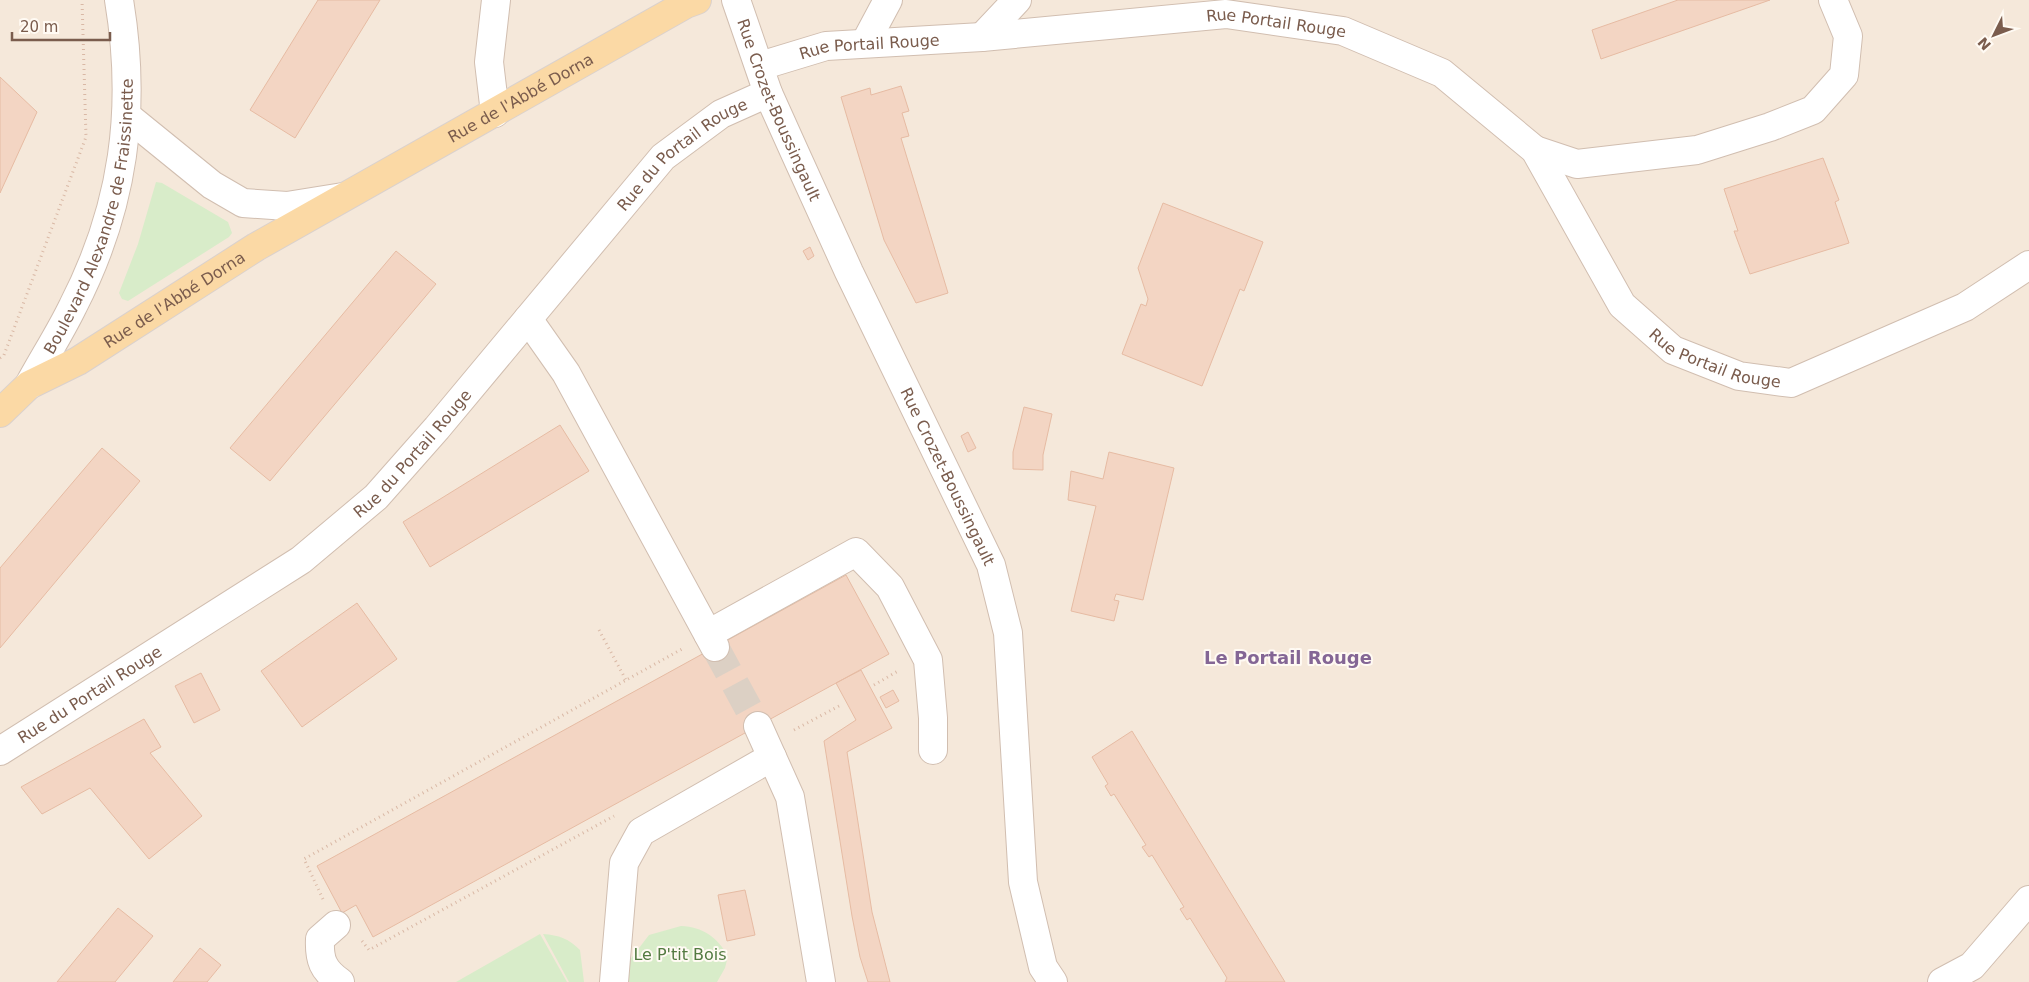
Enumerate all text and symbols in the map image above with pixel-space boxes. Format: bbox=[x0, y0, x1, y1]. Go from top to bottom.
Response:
street label: Rue Portail Rouge bbox=[1205, 4, 1347, 41]
scale bar bbox=[12, 10, 110, 42]
north arrow bbox=[1969, 10, 2019, 60]
street label: Rue Crozet-Boussingault bbox=[734, 16, 825, 204]
text: 20 m bbox=[20, 18, 58, 36]
street label: Rue Portail Rouge bbox=[797, 30, 940, 63]
text: N bbox=[1974, 34, 1994, 53]
street label: Rue de l'Abbé Dorna bbox=[444, 49, 597, 146]
street label: Boulevard Alexandre de Fraissinette bbox=[39, 78, 136, 357]
street label: Rue du Portail Rouge bbox=[613, 94, 750, 214]
street label: Rue de l'Abbé Dorna bbox=[100, 247, 248, 352]
street label: Rue Portail Rouge bbox=[1646, 324, 1782, 391]
street label: Rue Crozet-Boussingault bbox=[897, 384, 999, 569]
street label: Rue du Portail Rouge bbox=[349, 385, 475, 522]
street label: Rue du Portail Rouge bbox=[14, 642, 165, 747]
district label: Le Portail Rouge bbox=[1204, 647, 1372, 668]
park label: Le P'tit Bois bbox=[633, 945, 727, 964]

